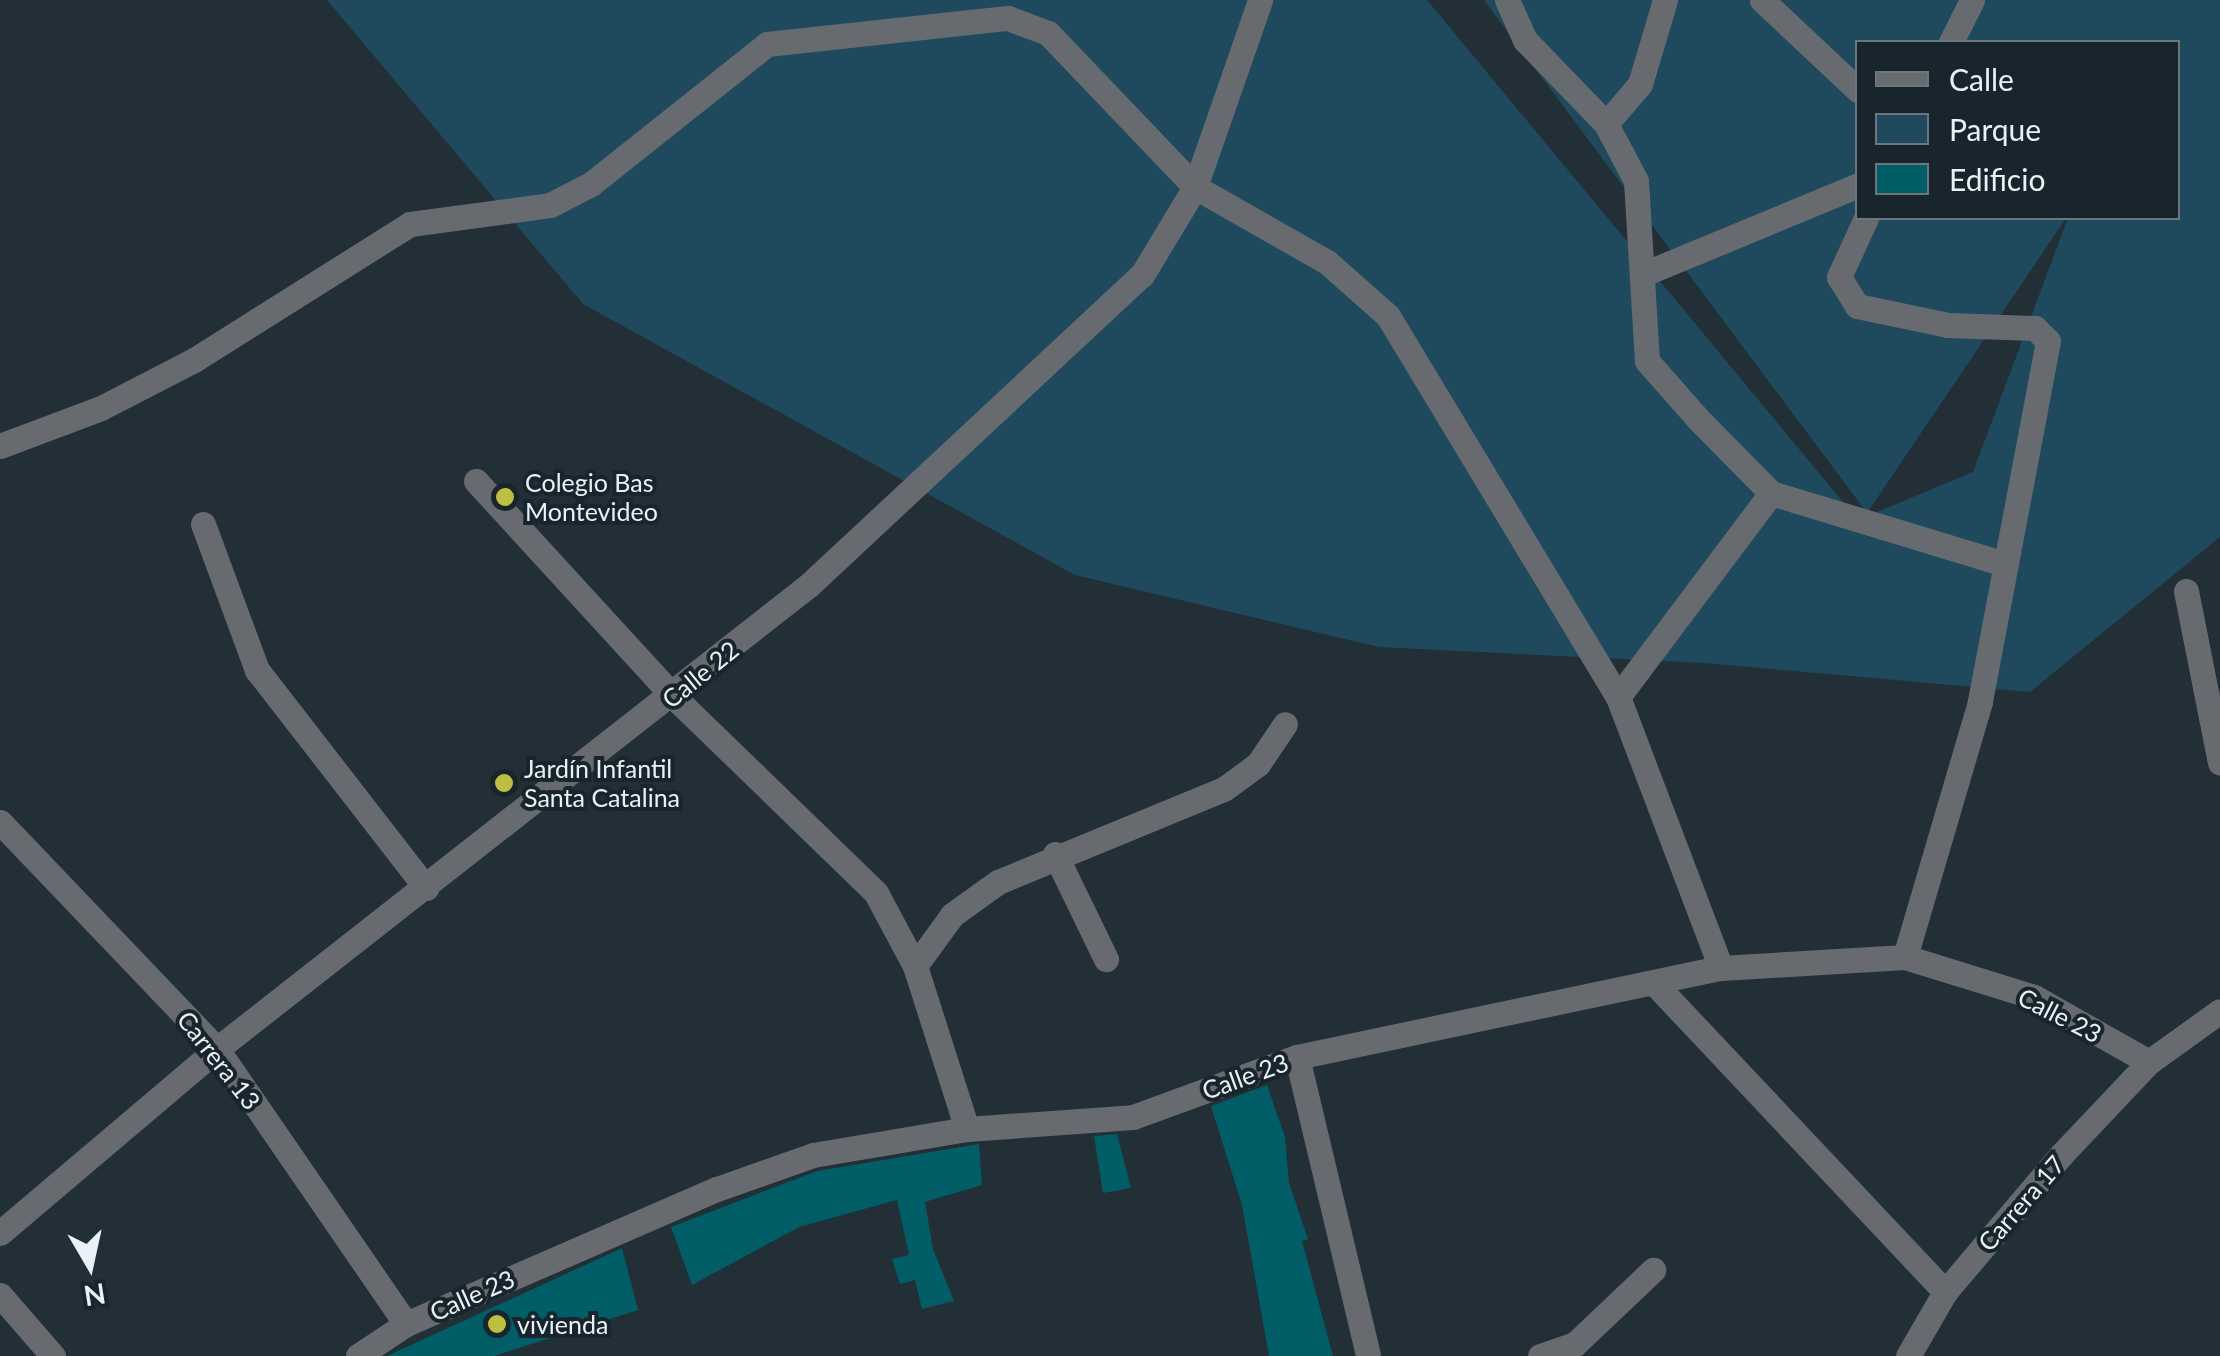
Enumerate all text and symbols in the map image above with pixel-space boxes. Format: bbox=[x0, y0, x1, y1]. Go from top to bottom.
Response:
legend bbox=[1855, 40, 2180, 220]
text: Calle bbox=[1949, 61, 2014, 97]
text: Parque bbox=[1949, 111, 2041, 147]
text: Edificio bbox=[1949, 161, 2045, 197]
place label: Colegio Bas Montevideo bbox=[525, 468, 658, 527]
marker: Colegio Bas Montevideo bbox=[494, 486, 516, 508]
street label: Calle 22 bbox=[656, 634, 744, 714]
place label: Jardín Infantil Santa Catalina bbox=[524, 754, 680, 813]
marker: Jardín Infantil Santa Catalina bbox=[493, 772, 515, 794]
street label: Calle 23 bbox=[2013, 981, 2107, 1049]
street label: Carrera 13 bbox=[171, 1005, 267, 1115]
street label: Calle 23 bbox=[1198, 1047, 1292, 1105]
street label: Carrera 17 bbox=[1971, 1149, 2071, 1257]
north arrow bbox=[40, 1216, 140, 1316]
street label: Calle 23 bbox=[425, 1263, 519, 1327]
text: N bbox=[81, 1277, 108, 1314]
place label: vivienda bbox=[517, 1309, 608, 1339]
marker: vivienda bbox=[486, 1313, 508, 1335]

